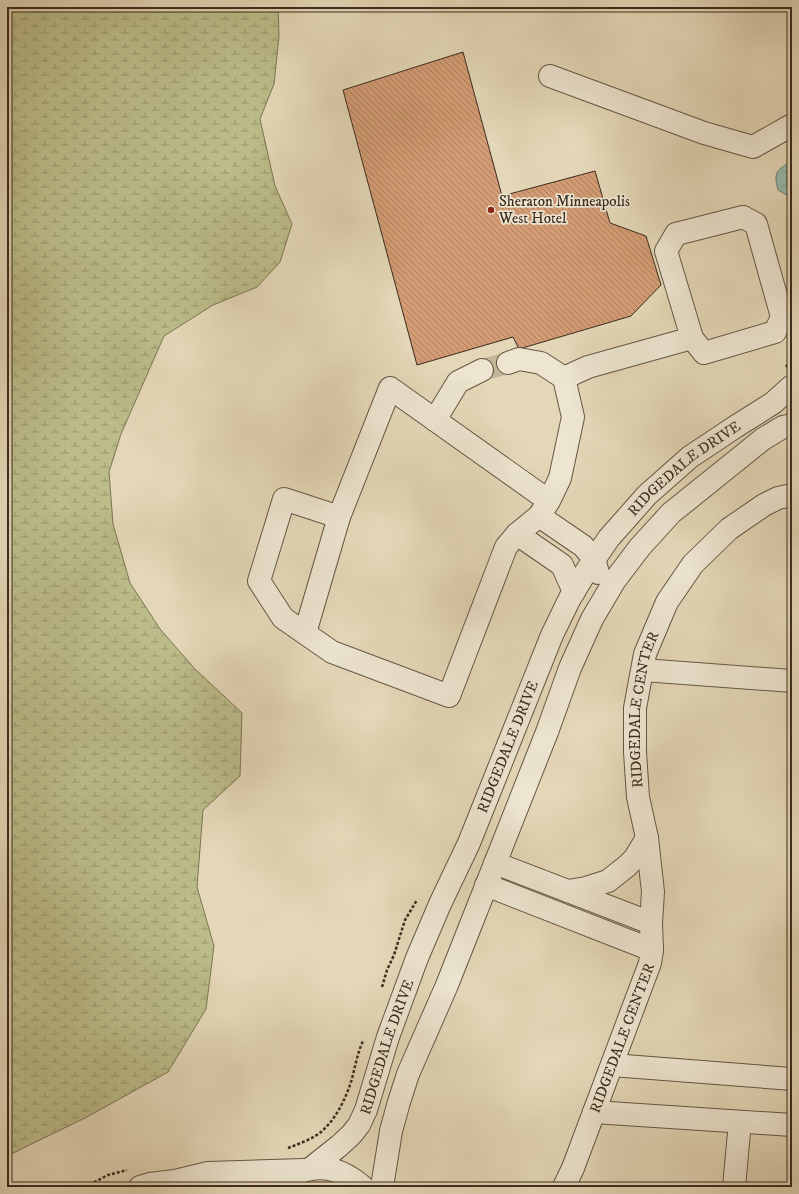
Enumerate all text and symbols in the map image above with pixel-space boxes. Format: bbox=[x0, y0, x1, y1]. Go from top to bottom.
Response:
place label: Sheraton Minneapolis West Hotel bbox=[498, 192, 630, 228]
marker: Sheraton Minneapolis West Hotel bbox=[486, 205, 496, 215]
street label: RIDGEDALE DRIVE bbox=[624, 417, 745, 520]
street label: RIDGEDALE CENTER bbox=[626, 629, 663, 788]
street label: RIDGEDALE DRIVE bbox=[473, 677, 543, 816]
street label: RIDGEDALE CENTER bbox=[586, 960, 659, 1116]
street label: RIDGEDALE DRIVE bbox=[356, 977, 418, 1117]

